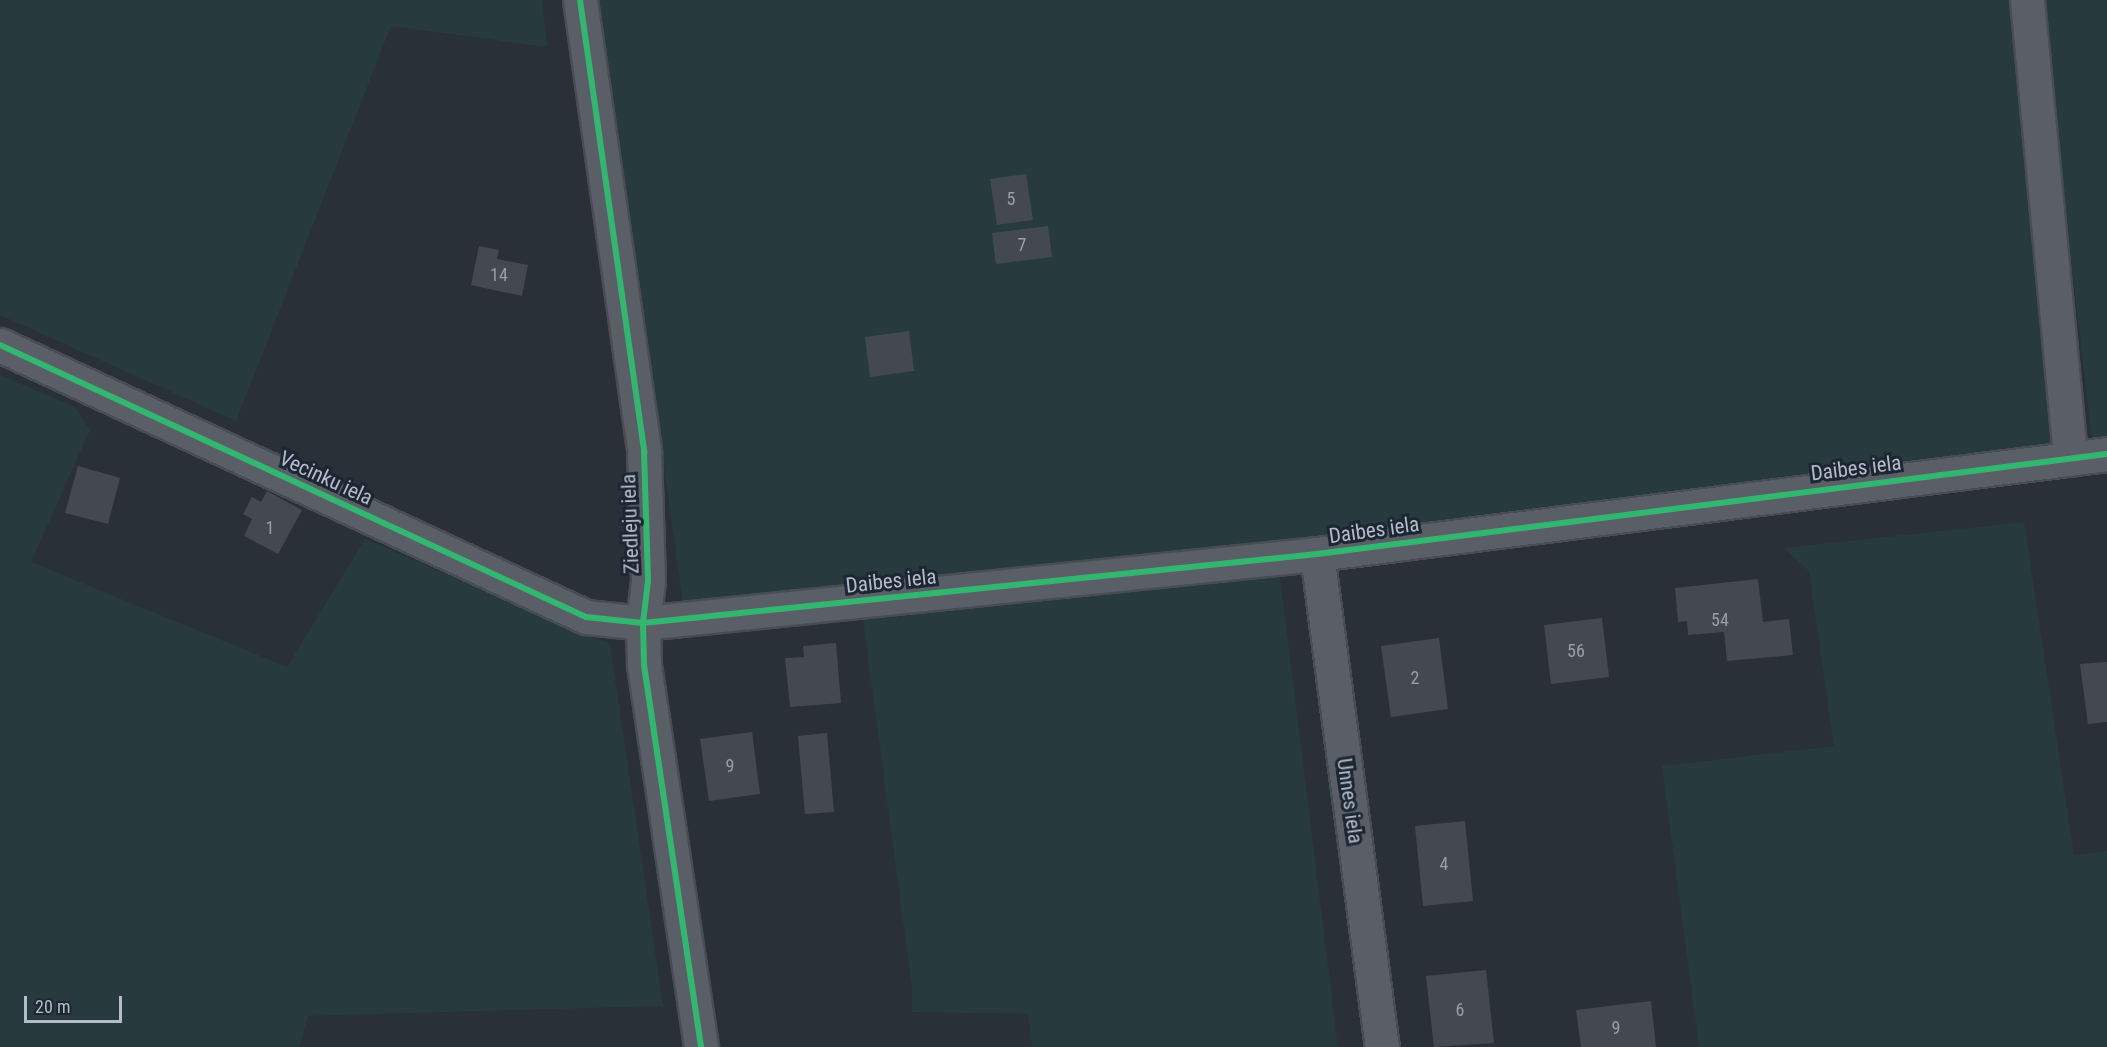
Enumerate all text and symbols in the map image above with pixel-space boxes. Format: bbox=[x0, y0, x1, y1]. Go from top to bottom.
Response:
house number: 5 bbox=[1007, 188, 1015, 210]
house number: 7 bbox=[1018, 234, 1026, 256]
house number: 14 bbox=[490, 264, 508, 286]
street label: Vecinku iela bbox=[275, 445, 377, 511]
street label: Daibes iela bbox=[1809, 450, 1903, 486]
street label: Ziedleju iela bbox=[616, 474, 644, 574]
street label: Daibes iela bbox=[1327, 511, 1421, 549]
house number: 1 bbox=[266, 517, 274, 539]
street label: Daibes iela bbox=[844, 564, 938, 598]
house number: 54 bbox=[1711, 609, 1729, 631]
house number: 56 bbox=[1567, 640, 1585, 662]
house number: 2 bbox=[1411, 667, 1419, 689]
house number: 9 bbox=[726, 755, 734, 777]
street label: Unnes iela bbox=[1332, 757, 1368, 845]
house number: 4 bbox=[1440, 853, 1448, 875]
scale bar bbox=[27, 984, 124, 1022]
text: 20 m bbox=[35, 996, 70, 1017]
house number: 6 bbox=[1456, 999, 1464, 1021]
house number: 9 bbox=[1612, 1017, 1620, 1039]

